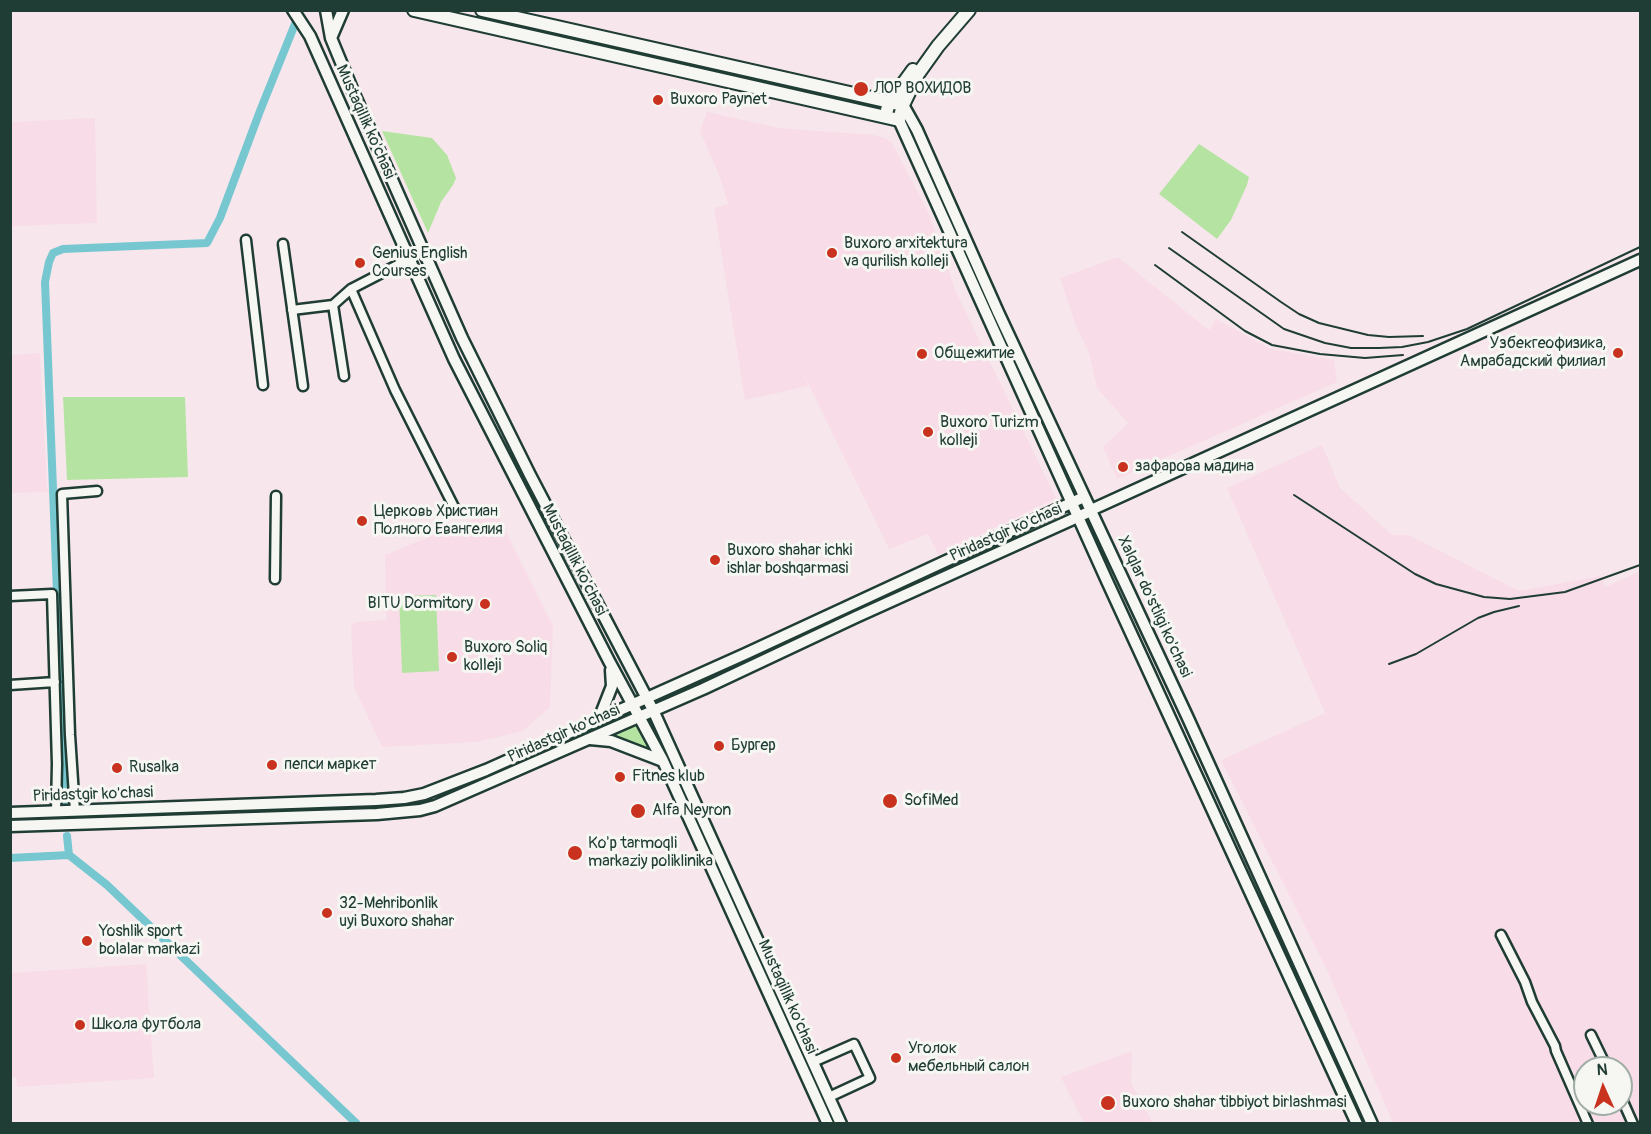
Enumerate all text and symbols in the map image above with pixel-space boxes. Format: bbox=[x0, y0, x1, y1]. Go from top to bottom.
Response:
street label: Mustaqillik ko'chasi bbox=[331, 62, 399, 182]
place label: ЛОР ВОХИДОВ bbox=[874, 79, 971, 99]
marker: ЛОР ВОХИДОВ bbox=[852, 80, 870, 98]
place label: Buxoro Paynet bbox=[670, 90, 767, 110]
marker: Buxoro Paynet bbox=[651, 93, 665, 107]
place label: Buxoro arxitektura va qurilish kolleji bbox=[844, 234, 968, 272]
place label: Genius English Courses bbox=[372, 244, 467, 282]
marker: Buxoro arxitektura va qurilish kolleji bbox=[825, 246, 839, 260]
marker: Genius English Courses bbox=[353, 256, 367, 270]
place label: Узбекгеофизика, Амрабадский филиал bbox=[1460, 334, 1606, 372]
place label: Общежитие bbox=[934, 344, 1015, 364]
marker: Узбекгеофизика, Амрабадский филиал bbox=[1611, 346, 1625, 360]
marker: Общежитие bbox=[915, 347, 929, 361]
place label: Buxoro Turizm kolleji bbox=[940, 413, 1039, 451]
marker: Buxoro Turizm kolleji bbox=[921, 425, 935, 439]
place label: зафарова мадина bbox=[1135, 457, 1254, 477]
marker: зафарова мадина bbox=[1116, 460, 1130, 474]
street label: Piridastgir ko'chasi bbox=[947, 500, 1065, 566]
street label: Mustaqillik ko'chasi bbox=[538, 501, 610, 619]
place label: Церковь Христиан Полного Евангелия bbox=[374, 502, 503, 540]
marker: Церковь Христиан Полного Евангелия bbox=[355, 514, 369, 528]
street label: Xalqlar do'stligi ko'chasi bbox=[1113, 533, 1195, 681]
place label: Buxoro shahar ichki ishlar boshqarmasi bbox=[727, 541, 852, 579]
marker: Buxoro shahar ichki ishlar boshqarmasi bbox=[708, 553, 722, 567]
place label: BITU Dormitory bbox=[368, 594, 473, 614]
marker: BITU Dormitory bbox=[478, 597, 492, 611]
place label: Buxoro Soliq kolleji bbox=[464, 638, 547, 676]
marker: Buxoro Soliq kolleji bbox=[445, 650, 459, 664]
street label: Piridastgir ko'chasi bbox=[505, 701, 623, 767]
place label: Бургер bbox=[731, 736, 776, 756]
marker: Бургер bbox=[712, 739, 726, 753]
place label: пепси маркет bbox=[284, 755, 377, 775]
place label: Rusalka bbox=[129, 758, 179, 778]
marker: пепси маркет bbox=[265, 758, 279, 772]
marker: Rusalka bbox=[110, 761, 124, 775]
place label: Fitnes klub bbox=[632, 767, 705, 787]
marker: Fitnes klub bbox=[613, 770, 627, 784]
street label: Piridastgir ko'chasi bbox=[32, 783, 154, 807]
place label: SofiMed bbox=[904, 791, 959, 811]
marker: SofiMed bbox=[881, 792, 899, 810]
place label: Alfa Neyron bbox=[652, 801, 731, 821]
marker: Alfa Neyron bbox=[629, 802, 647, 820]
place label: Ko'p tarmoqli markaziy poliklinika bbox=[588, 834, 713, 872]
marker: Ko'p tarmoqli markaziy poliklinika bbox=[566, 844, 584, 862]
place label: 32-Mehribonlik uyi Buxoro shahar bbox=[339, 894, 454, 932]
marker: 32-Mehribonlik uyi Buxoro shahar bbox=[320, 906, 334, 920]
place label: Yoshlik sport bolalar markazi bbox=[99, 922, 200, 960]
marker: Yoshlik sport bolalar markazi bbox=[80, 934, 94, 948]
street label: Mustaqillik ko'chasi bbox=[753, 937, 821, 1057]
place label: Школа футбола bbox=[92, 1015, 201, 1035]
marker: Школа футбола bbox=[73, 1018, 87, 1032]
place label: Уголок мебельный салон bbox=[908, 1039, 1029, 1077]
marker: Уголок мебельный салон bbox=[889, 1051, 903, 1065]
north arrow bbox=[1573, 1056, 1633, 1116]
text: N bbox=[1596, 1060, 1608, 1080]
place label: Buxoro shahar tibbiyot birlashmasi bbox=[1122, 1093, 1347, 1113]
marker: Buxoro shahar tibbiyot birlashmasi bbox=[1099, 1094, 1117, 1112]

